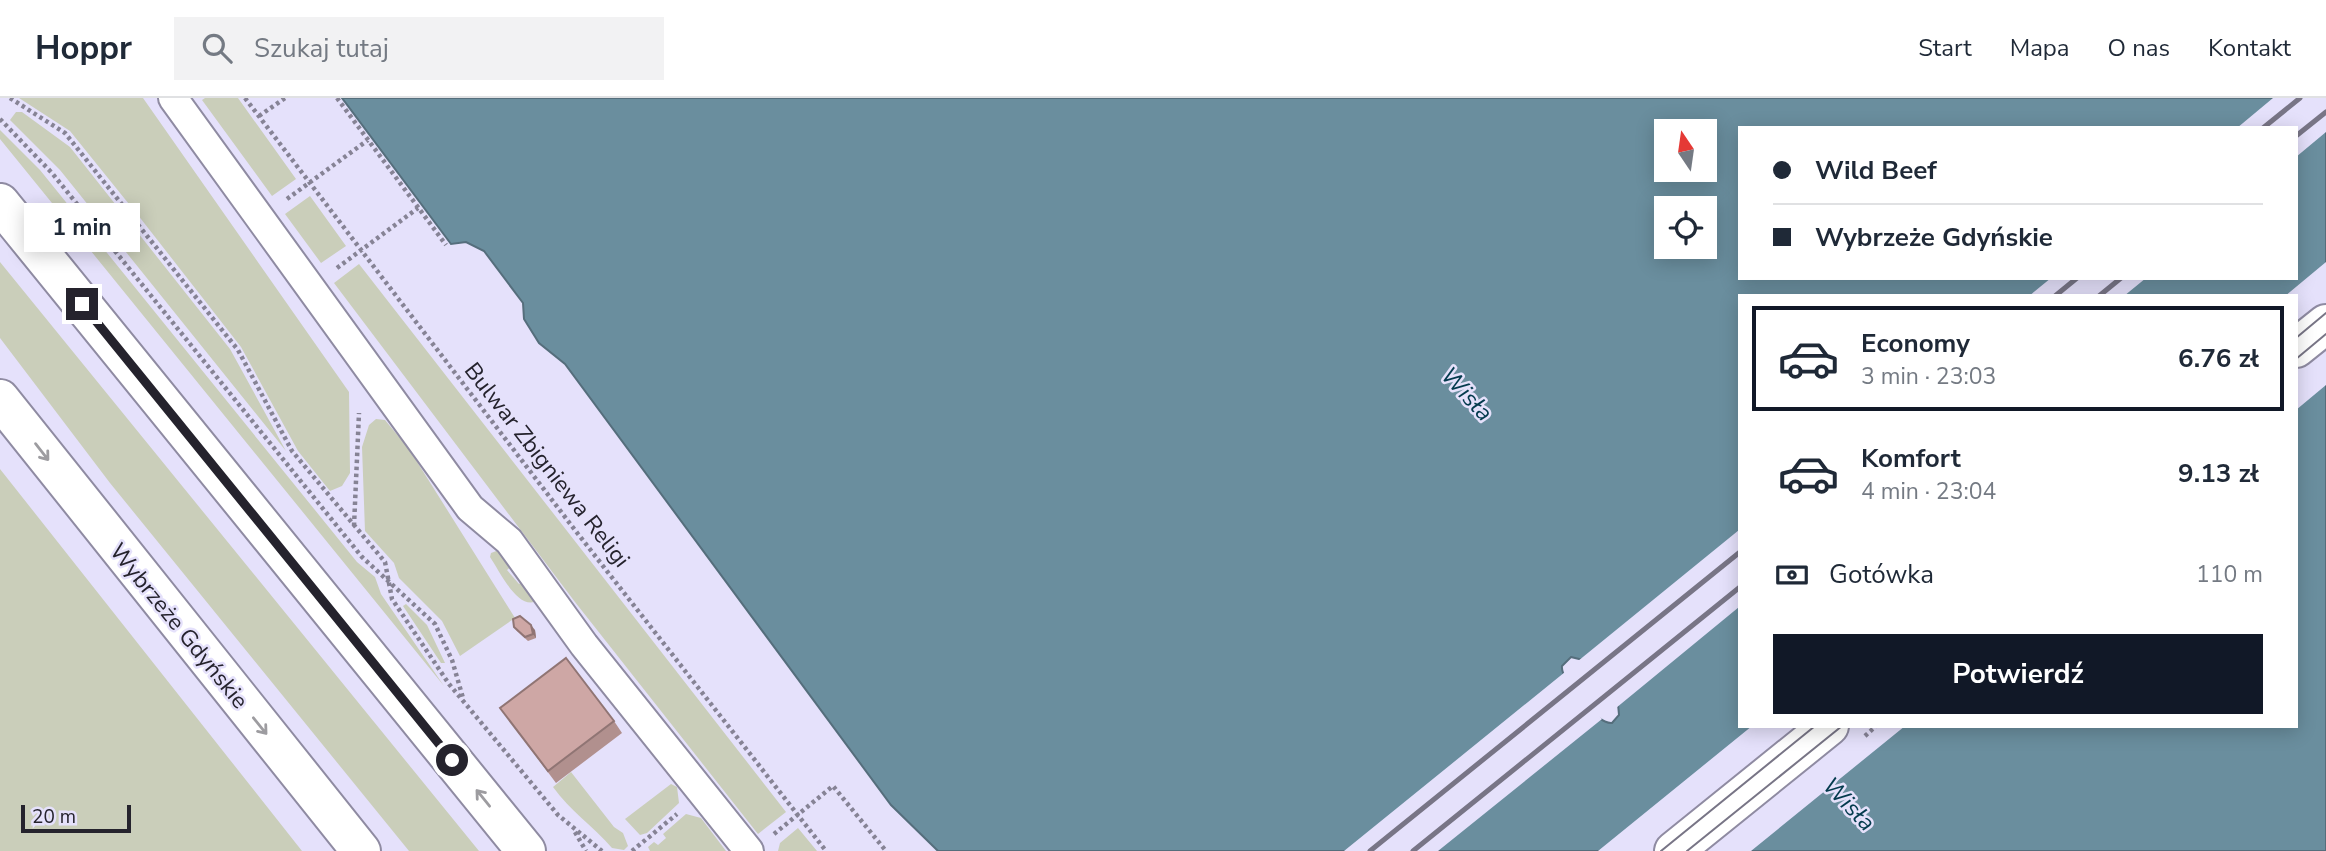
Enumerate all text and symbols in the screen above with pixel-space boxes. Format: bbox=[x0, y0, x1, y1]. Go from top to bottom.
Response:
search box bbox=[174, 17, 664, 80]
text: Hoppr bbox=[35, 26, 132, 71]
icon: search bbox=[198, 29, 236, 67]
text: Szukaj tutaj bbox=[254, 31, 389, 66]
text: Start bbox=[1918, 32, 1972, 64]
text: Mapa bbox=[2010, 32, 2070, 64]
text: O nas bbox=[2108, 32, 2170, 64]
text: Kontakt bbox=[2208, 32, 2291, 64]
north arrow bbox=[1654, 119, 1717, 182]
map controls bbox=[1654, 119, 1717, 259]
text: Wild Beef bbox=[1815, 153, 1937, 188]
button: locate bbox=[1654, 196, 1717, 259]
callout: 1 min bbox=[24, 202, 140, 252]
text: 1 min bbox=[52, 212, 112, 243]
text: Wybrzeże Gdyńskie bbox=[1815, 220, 2053, 255]
route end bbox=[66, 288, 98, 320]
text: Economy bbox=[1861, 326, 1970, 361]
icon: car bbox=[1777, 327, 1840, 390]
text: 6.76 zł bbox=[2178, 341, 2259, 376]
street label: Bulwar Zbigniewa Religi bbox=[457, 356, 637, 574]
water label: Wisła bbox=[1434, 360, 1500, 428]
text: 3 min · 23:03 bbox=[1861, 361, 1996, 392]
text: Komfort bbox=[1861, 441, 1961, 476]
icon: car bbox=[1777, 442, 1840, 505]
one-way arrow bbox=[34, 443, 50, 461]
text: 9.13 zł bbox=[2178, 456, 2259, 491]
text: 4 min · 23:04 bbox=[1861, 476, 1996, 507]
street label: Wybrzeże Gdyńskie bbox=[103, 537, 255, 715]
icon: cash bbox=[1773, 556, 1811, 594]
text: Gotówka bbox=[1829, 557, 1934, 592]
text: 110 m bbox=[2196, 559, 2263, 590]
button: Potwierdź bbox=[1773, 634, 2263, 714]
one-way arrow bbox=[252, 717, 268, 735]
route start bbox=[436, 744, 468, 776]
water label: Wisła bbox=[1815, 770, 1883, 838]
one-way arrow bbox=[476, 789, 491, 808]
scale bar bbox=[21, 802, 131, 834]
text: 20 m bbox=[32, 804, 76, 830]

